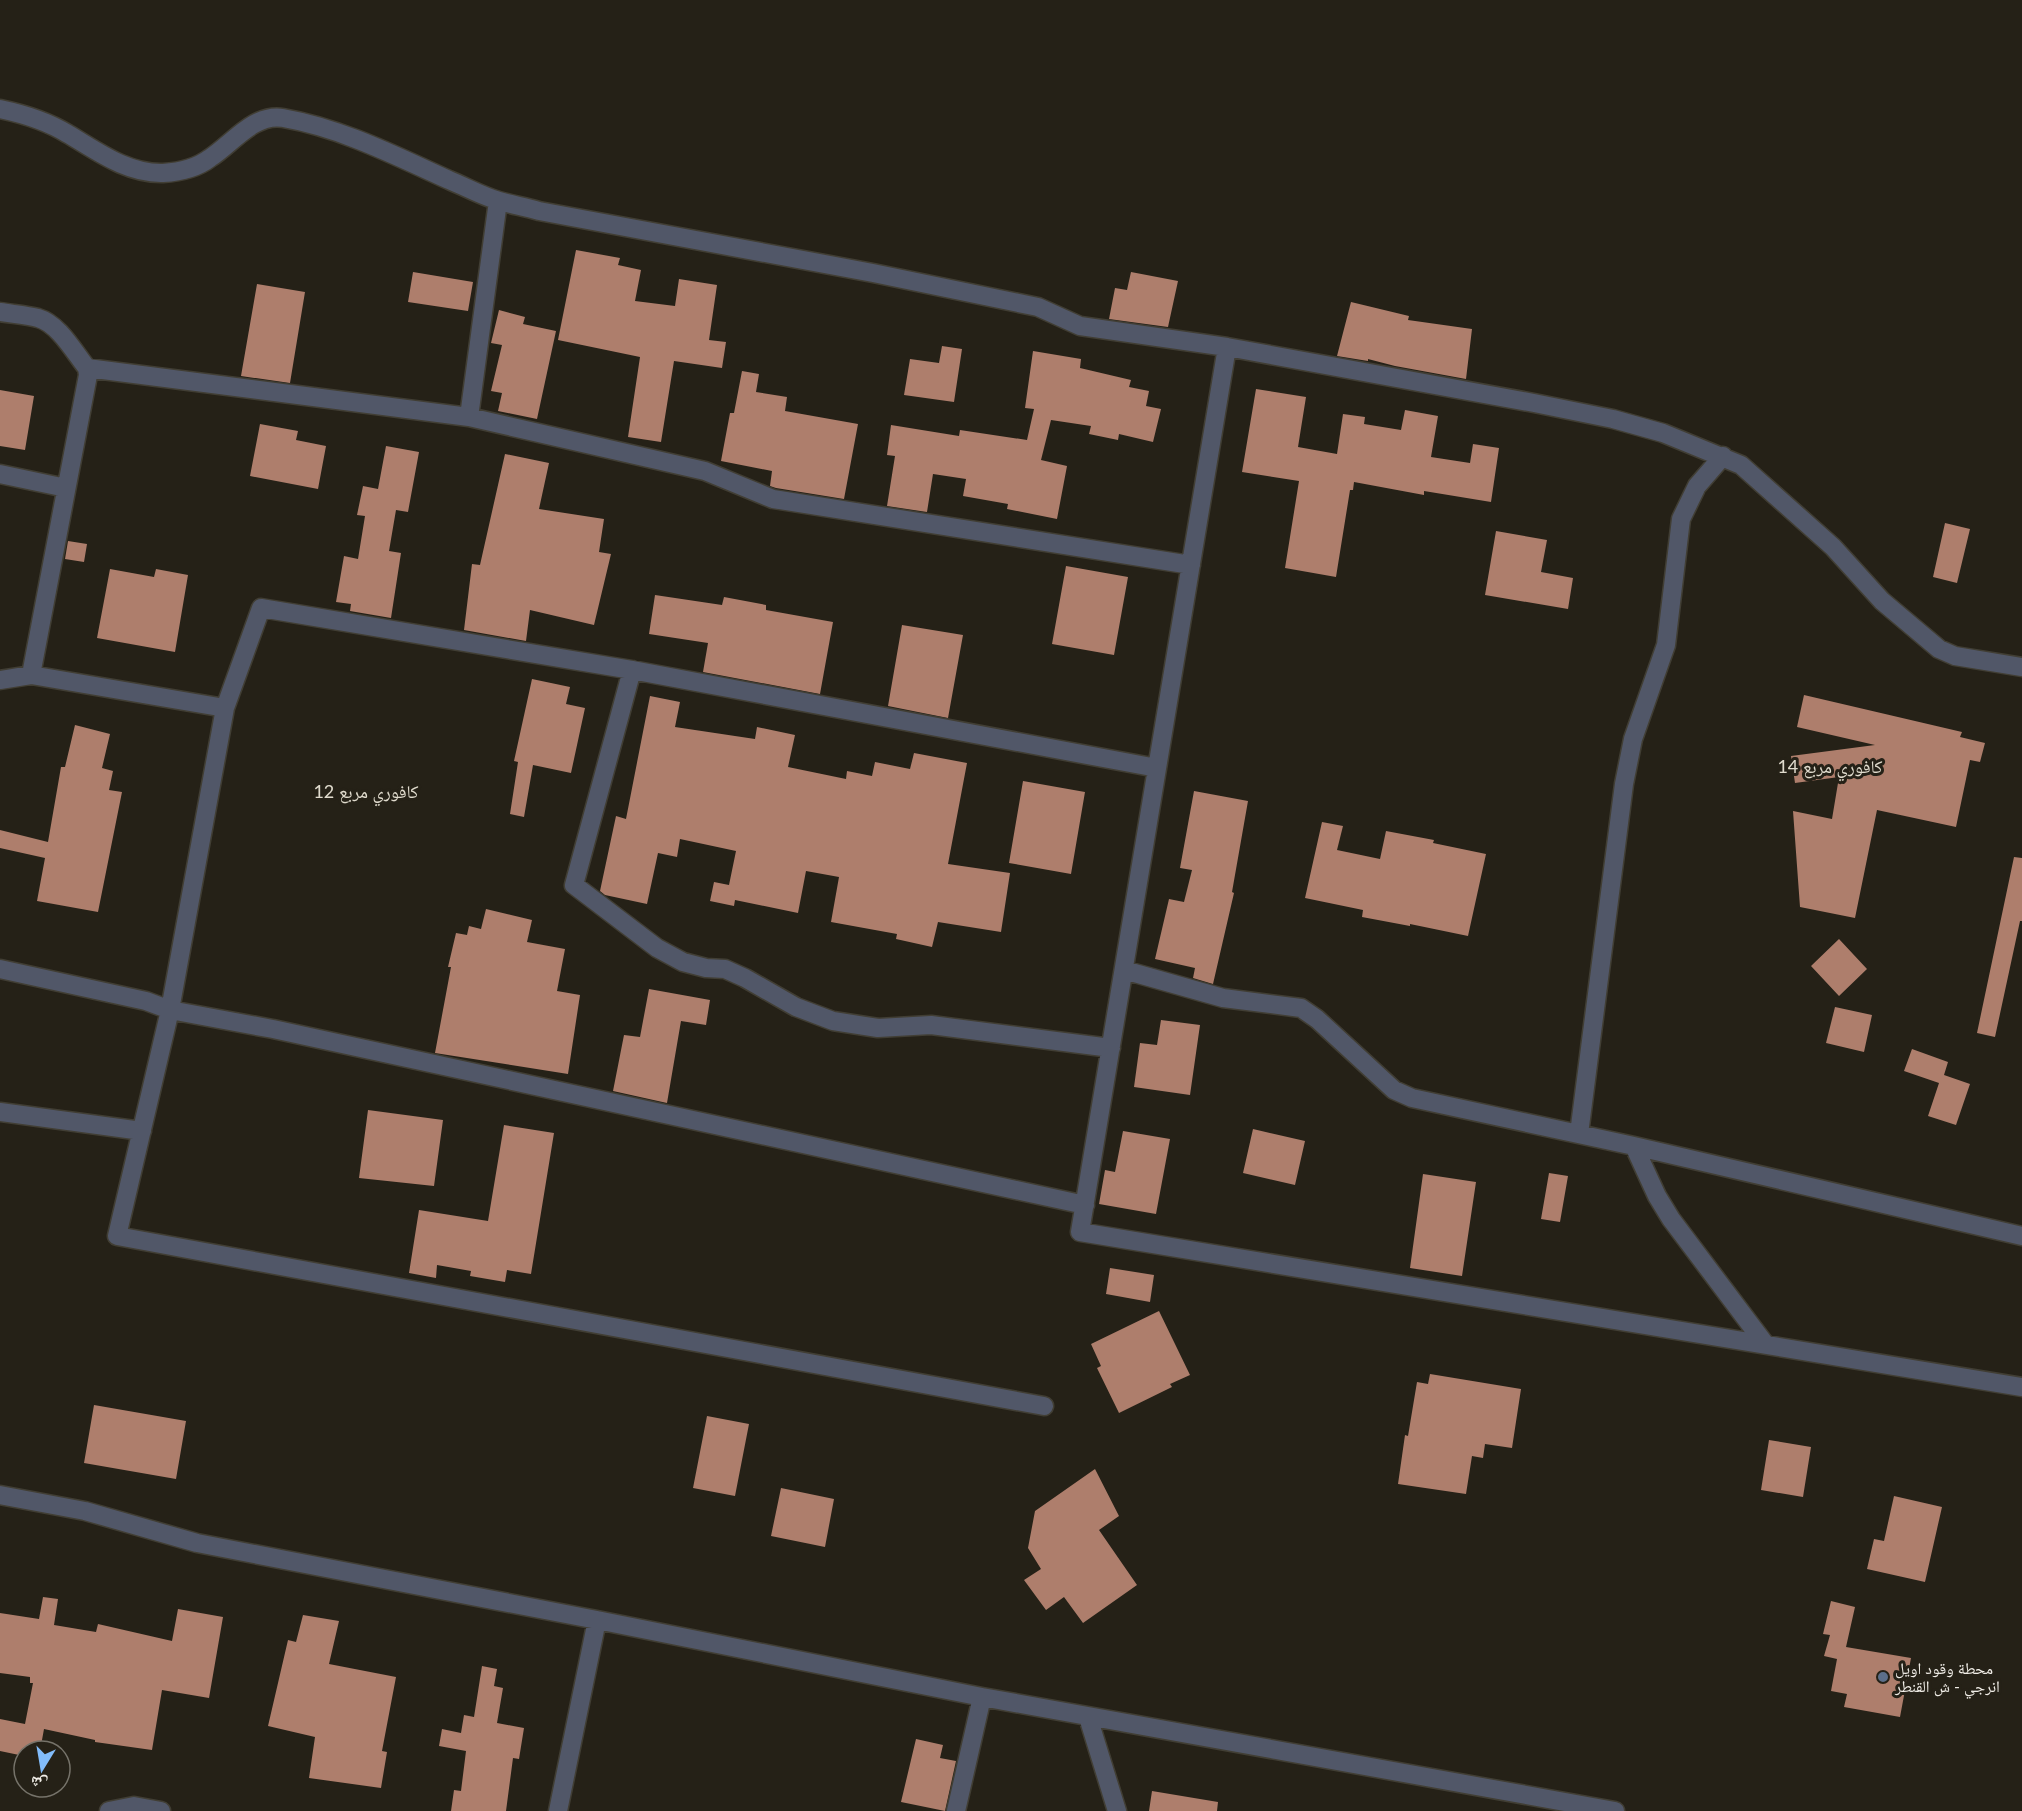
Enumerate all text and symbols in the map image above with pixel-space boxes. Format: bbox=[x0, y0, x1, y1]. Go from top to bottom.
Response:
district label: كافوري مربع 14 bbox=[1777, 755, 1883, 782]
district label: كافوري مربع 12 bbox=[313, 780, 419, 807]
place label: محطة وقود اويل انرجي - ش القنطر bbox=[1894, 1658, 2000, 1699]
marker: محطة وقود اويل انرجي - ش القنطر bbox=[1876, 1670, 1890, 1684]
north arrow bbox=[12, 1739, 72, 1799]
text: ش bbox=[29, 1772, 49, 1795]

